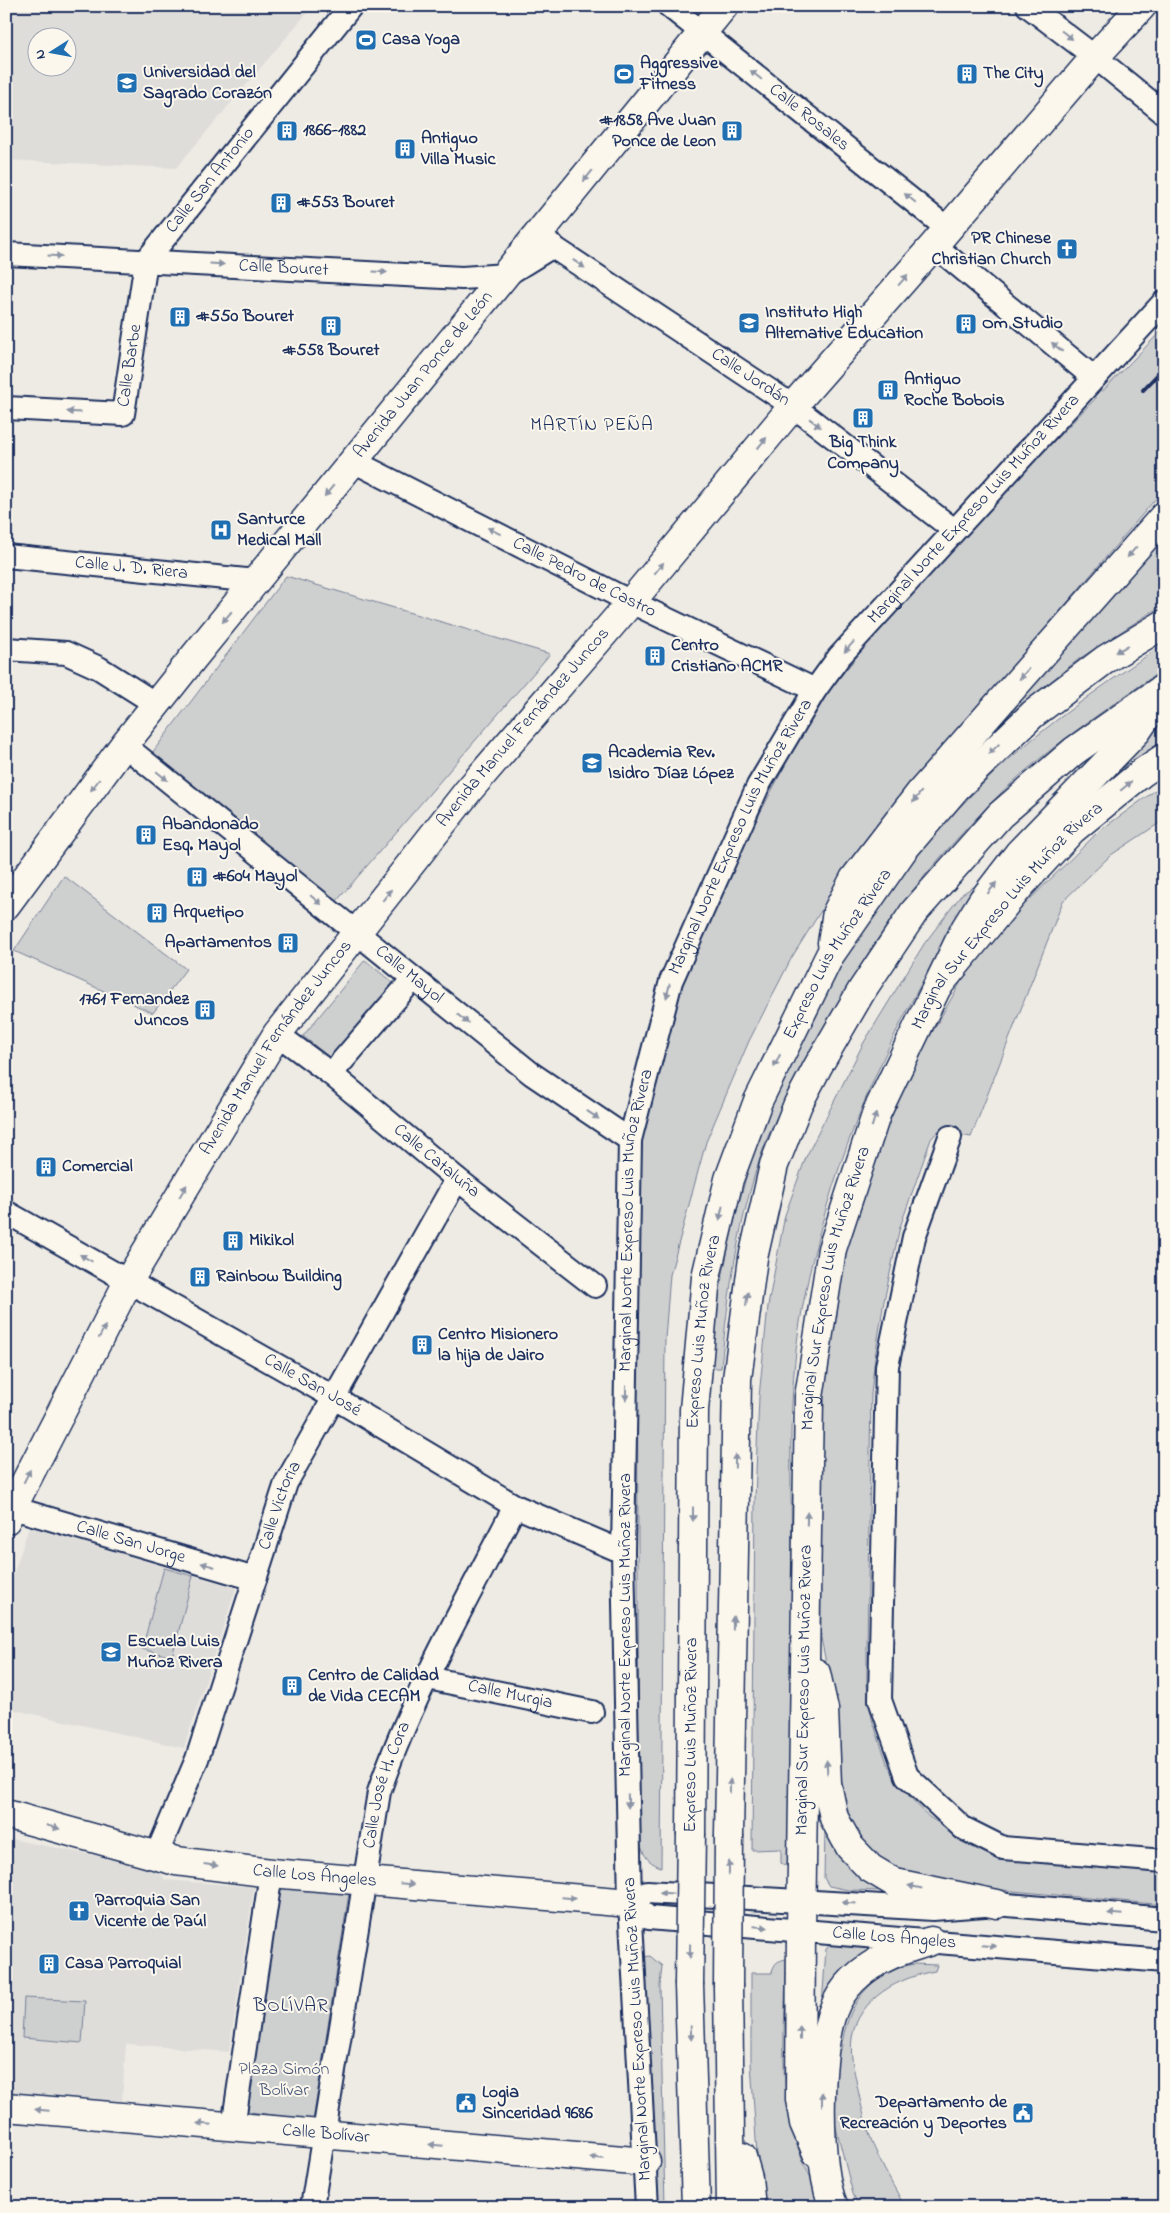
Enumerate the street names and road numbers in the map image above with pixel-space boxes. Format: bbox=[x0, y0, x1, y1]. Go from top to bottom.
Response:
street label: Calle Rosales bbox=[763, 77, 855, 158]
street label: Calle San Antonio bbox=[160, 122, 261, 239]
street label: Calle Bouret bbox=[238, 253, 329, 284]
street label: Avenida Juan Ponce de León bbox=[347, 285, 500, 464]
street label: Calle Barbe bbox=[111, 322, 149, 409]
street label: Calle Jordán bbox=[705, 342, 795, 413]
street label: Marginal Norte Expreso Luis Muñoz Rivera bbox=[862, 388, 1087, 630]
street label: Calle Pedro de Castro bbox=[508, 531, 660, 625]
street label: Calle J. D. Riera bbox=[74, 550, 189, 587]
street label: Avenida Manuel Fernández Juncos bbox=[431, 622, 616, 833]
street label: Marginal Norte Expreso Luis Muñoz Rivera bbox=[662, 694, 820, 979]
street label: Marginal Sur Expreso Luis Muñoz Rivera bbox=[905, 796, 1109, 1034]
street label: Expreso Luis Muñoz Rivera bbox=[777, 864, 899, 1044]
street label: Avenida Manuel Fernández Juncos bbox=[194, 935, 359, 1160]
street label: Calle Mayol bbox=[369, 939, 449, 1010]
street label: Marginal Norte Expreso Luis Muñoz Rivera bbox=[613, 1066, 661, 1372]
street label: Calle Cataluña bbox=[387, 1118, 485, 1205]
street label: Marginal Sur Expreso Luis Muñoz Rivera bbox=[796, 1143, 878, 1431]
street label: Expreso Luis Muñoz Rivera bbox=[681, 1232, 728, 1429]
street label: Calle San José bbox=[259, 1347, 367, 1424]
street label: Calle Victoria bbox=[252, 1456, 309, 1553]
street label: Marginal Norte Expreso Luis Muñoz Rivera bbox=[613, 1473, 640, 1777]
street label: Calle San Jorge bbox=[73, 1514, 189, 1571]
street label: Marginal Sur Expreso Luis Muñoz Rivera bbox=[789, 1545, 820, 1836]
street label: Expreso Luis Muñoz Rivera bbox=[678, 1637, 705, 1833]
street label: Calle Murgia bbox=[465, 1674, 555, 1717]
street label: Calle José H. Cora bbox=[357, 1718, 418, 1850]
street label: Calle Los Ángeles bbox=[251, 1858, 378, 1895]
street label: Marginal Norte Expreso Luis Muñoz Rivera bbox=[617, 1876, 660, 2182]
street label: Calle Los Ángeles bbox=[831, 1920, 957, 1957]
street label: Calle Bolívar bbox=[281, 2118, 371, 2151]

